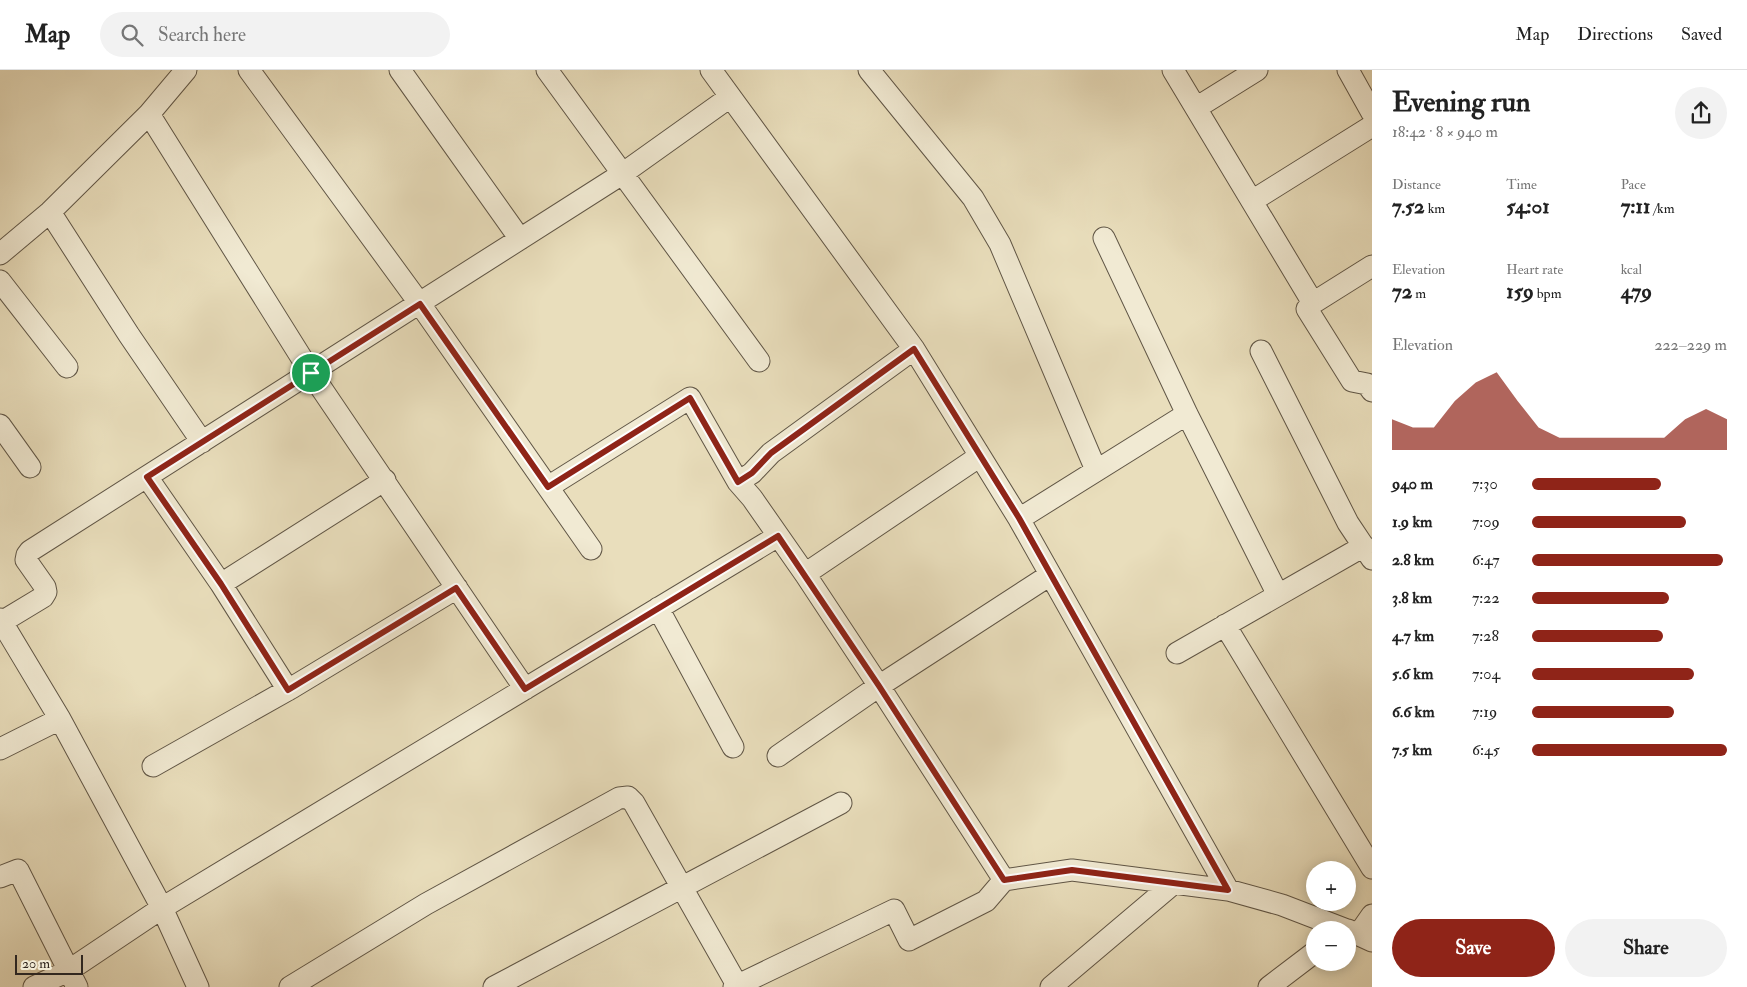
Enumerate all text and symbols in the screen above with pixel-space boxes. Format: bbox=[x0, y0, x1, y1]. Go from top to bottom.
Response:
search box bbox=[100, 12, 450, 57]
text: Map bbox=[25, 19, 70, 50]
icon: search bbox=[118, 21, 146, 49]
text: Search here bbox=[158, 23, 246, 47]
text: Map bbox=[1516, 23, 1549, 46]
text: Directions bbox=[1577, 23, 1653, 46]
text: Saved bbox=[1681, 23, 1722, 46]
text: Evening run bbox=[1392, 85, 1530, 120]
button: share bbox=[1675, 87, 1727, 139]
text: 18:42 · 8 × 940 m bbox=[1392, 122, 1498, 142]
text: Distance bbox=[1392, 176, 1441, 193]
text: Time bbox=[1506, 176, 1537, 193]
text: Pace bbox=[1621, 176, 1646, 193]
text: 7.52 bbox=[1392, 193, 1425, 220]
text: 54:01 bbox=[1506, 193, 1550, 220]
text: 7:11 bbox=[1621, 193, 1651, 220]
text: km bbox=[1425, 200, 1445, 217]
text: /km bbox=[1651, 200, 1675, 217]
text: Elevation bbox=[1392, 261, 1445, 278]
text: Heart rate bbox=[1506, 261, 1563, 278]
text: kcal bbox=[1621, 261, 1642, 278]
text: 72 bbox=[1392, 278, 1412, 305]
text: 159 bbox=[1506, 278, 1534, 305]
text: 479 bbox=[1621, 278, 1652, 305]
text: m bbox=[1412, 285, 1426, 302]
text: bpm bbox=[1534, 285, 1562, 302]
text: Elevation bbox=[1392, 335, 1453, 355]
text: 222–229 m bbox=[1654, 335, 1727, 355]
pin bbox=[290, 352, 332, 394]
icon: arrive bbox=[297, 359, 325, 387]
text: 940 m bbox=[1392, 474, 1433, 494]
text: 7:30 bbox=[1472, 474, 1498, 494]
text: 1.9 km bbox=[1392, 512, 1432, 532]
text: 7:09 bbox=[1472, 512, 1500, 532]
text: 2.8 km bbox=[1392, 550, 1434, 570]
text: 6:47 bbox=[1472, 550, 1500, 570]
text: 3.8 km bbox=[1392, 588, 1432, 608]
text: 7:22 bbox=[1472, 588, 1500, 608]
text: 4.7 km bbox=[1392, 626, 1434, 646]
text: 7:28 bbox=[1472, 626, 1499, 646]
text: 5.6 km bbox=[1392, 664, 1433, 684]
text: 7:04 bbox=[1472, 664, 1500, 684]
text: 6.6 km bbox=[1392, 702, 1435, 722]
text: 7:19 bbox=[1472, 702, 1497, 722]
text: 7.5 km bbox=[1392, 740, 1432, 760]
text: 6:45 bbox=[1472, 740, 1500, 760]
map controls bbox=[1306, 861, 1356, 971]
button: + bbox=[1306, 861, 1356, 911]
button: Save bbox=[1392, 919, 1555, 977]
button: Share bbox=[1565, 919, 1727, 977]
button: − bbox=[1306, 921, 1356, 971]
scale bar bbox=[15, 952, 82, 975]
text: 20 m bbox=[22, 955, 50, 972]

